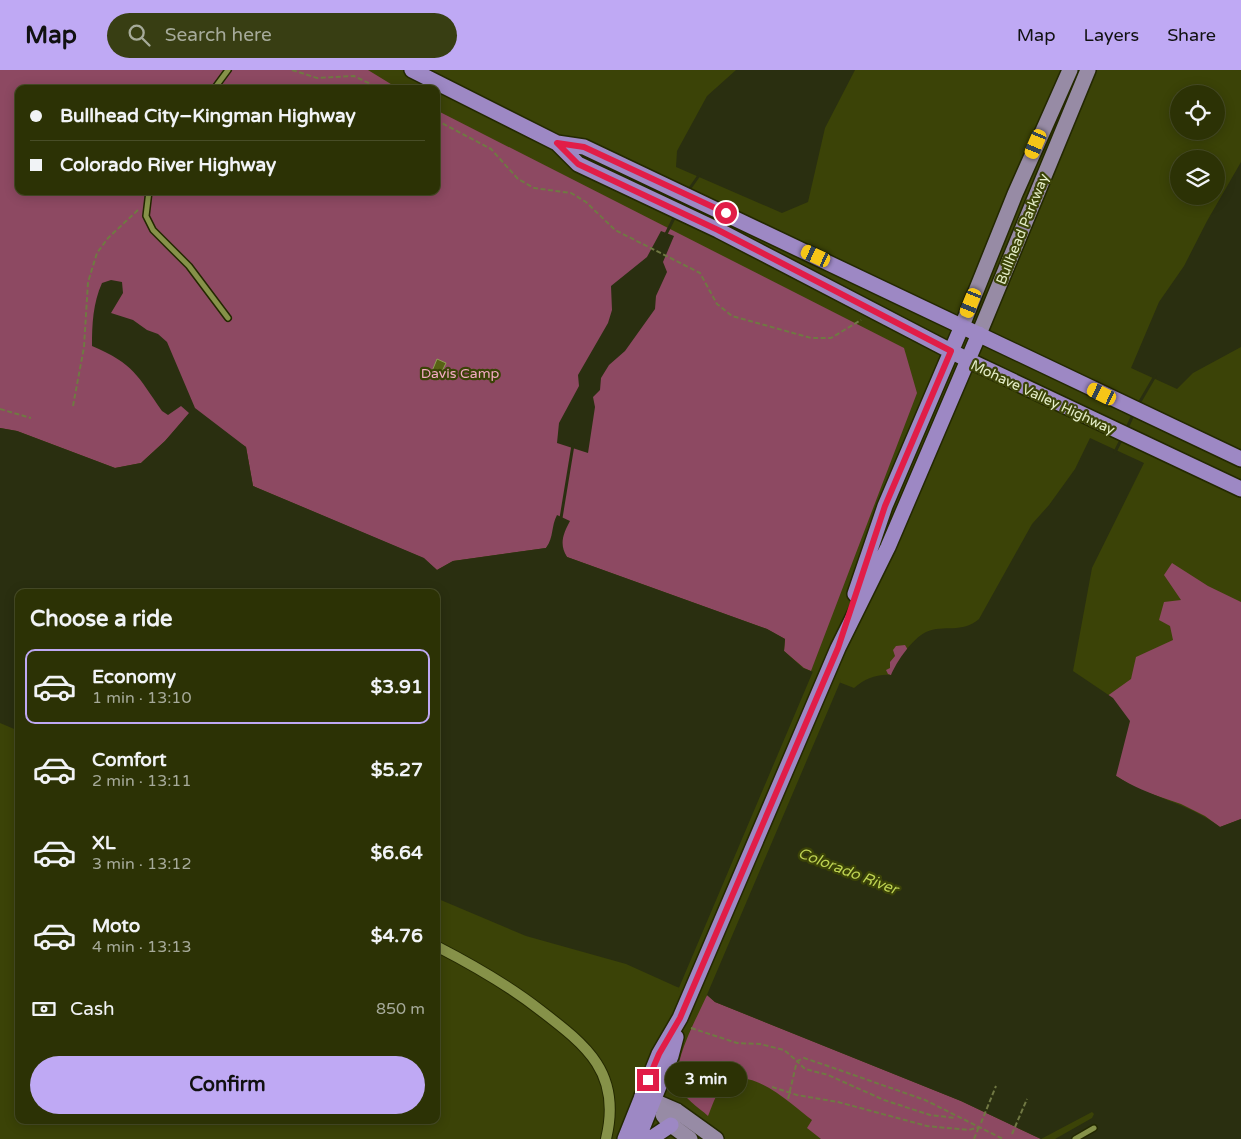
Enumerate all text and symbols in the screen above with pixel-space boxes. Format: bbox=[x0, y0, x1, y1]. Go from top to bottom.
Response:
search box bbox=[107, 13, 457, 58]
text: Map bbox=[25, 21, 77, 50]
icon: search bbox=[125, 21, 153, 49]
text: Search here bbox=[165, 24, 272, 46]
text: Map bbox=[1017, 24, 1056, 46]
text: Layers bbox=[1084, 24, 1139, 46]
text: Share bbox=[1167, 24, 1216, 46]
map controls bbox=[1170, 85, 1225, 205]
button: locate bbox=[1170, 85, 1225, 140]
text: Bullhead City–Kingman Highway bbox=[60, 105, 356, 127]
car bbox=[1023, 127, 1048, 161]
button: layers bbox=[1170, 150, 1225, 205]
text: Colorado River Highway bbox=[60, 154, 276, 176]
street label: Bullhead Parkway bbox=[992, 171, 1053, 287]
route start bbox=[715, 202, 737, 224]
car bbox=[799, 243, 832, 269]
car bbox=[958, 286, 983, 320]
street label: Mohave Valley Highway bbox=[968, 357, 1118, 439]
park label: Davis Camp bbox=[421, 365, 499, 382]
car bbox=[1085, 381, 1118, 407]
text: Choose a ride bbox=[30, 606, 173, 632]
icon: car bbox=[32, 664, 77, 709]
text: Economy bbox=[92, 666, 176, 688]
text: $3.91 bbox=[371, 676, 423, 698]
text: 1 min · 13:10 bbox=[92, 688, 191, 708]
icon: car bbox=[32, 747, 77, 792]
text: Comfort bbox=[92, 749, 166, 771]
text: $5.27 bbox=[371, 759, 423, 781]
text: 2 min · 13:11 bbox=[92, 771, 191, 791]
icon: car bbox=[32, 830, 77, 875]
text: XL bbox=[92, 832, 116, 854]
text: $6.64 bbox=[371, 842, 423, 864]
water label: Colorado River bbox=[796, 844, 902, 899]
text: 3 min · 13:12 bbox=[92, 854, 191, 874]
icon: car bbox=[32, 913, 77, 958]
text: Moto bbox=[92, 915, 140, 937]
text: $4.76 bbox=[371, 925, 423, 947]
text: 4 min · 13:13 bbox=[92, 937, 191, 957]
icon: cash bbox=[30, 995, 58, 1023]
text: Cash bbox=[70, 998, 115, 1020]
text: 850 m bbox=[376, 999, 425, 1019]
button: Confirm bbox=[30, 1056, 425, 1114]
callout: 3 min bbox=[666, 1062, 748, 1098]
route end bbox=[637, 1069, 659, 1091]
text: 3 min bbox=[685, 1069, 727, 1089]

